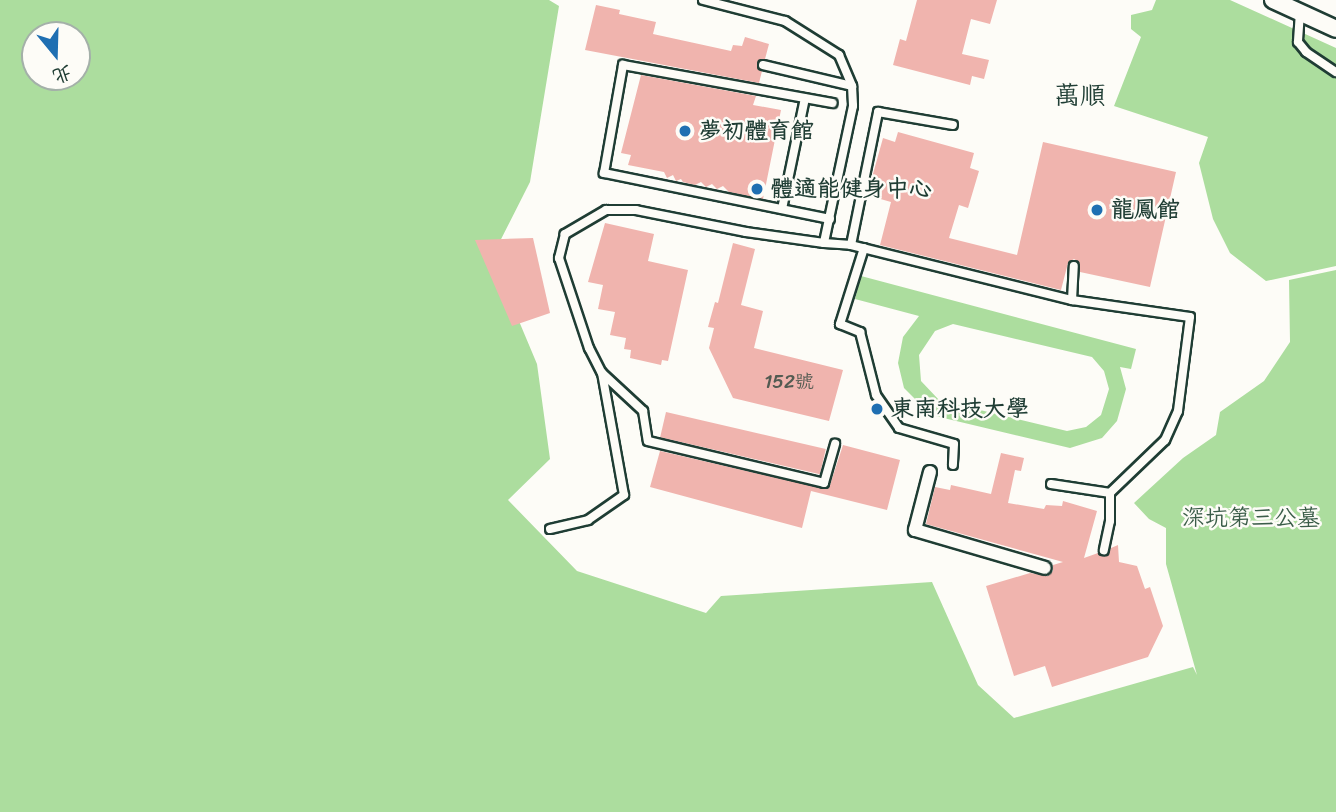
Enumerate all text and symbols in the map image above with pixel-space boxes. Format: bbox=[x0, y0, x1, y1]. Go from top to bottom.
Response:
north arrow bbox=[21, 21, 91, 91]
text: 北 bbox=[48, 56, 77, 93]
district label: 萬順 bbox=[1054, 80, 1106, 112]
place label: 夢初體育館 bbox=[699, 117, 814, 145]
marker: 夢初體育館 bbox=[677, 123, 693, 139]
place label: 體適能健身中心 bbox=[771, 175, 932, 203]
marker: 體適能健身中心 bbox=[749, 181, 765, 197]
place label: 龍鳳館 bbox=[1111, 196, 1180, 224]
marker: 龍鳳館 bbox=[1089, 202, 1105, 218]
house number: 152號 bbox=[764, 371, 814, 393]
place label: 東南科技大學 bbox=[891, 395, 1029, 423]
marker: 東南科技大學 bbox=[869, 401, 885, 417]
park label: 深坑第三公墓 bbox=[1182, 504, 1320, 532]

